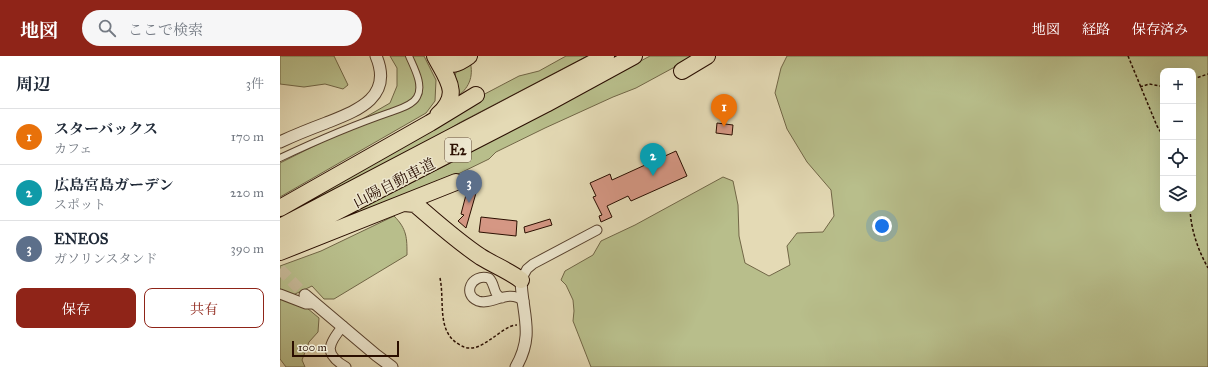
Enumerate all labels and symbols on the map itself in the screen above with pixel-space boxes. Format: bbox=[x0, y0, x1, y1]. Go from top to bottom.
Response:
pin: 1 bbox=[711, 94, 737, 127]
road number: E2 bbox=[445, 138, 471, 162]
pin: 2 bbox=[640, 143, 666, 176]
street label: 山陽自動車道 bbox=[350, 155, 438, 211]
pin: 3 bbox=[456, 170, 482, 203]
your location bbox=[872, 216, 892, 236]
scale bar bbox=[292, 339, 399, 358]

